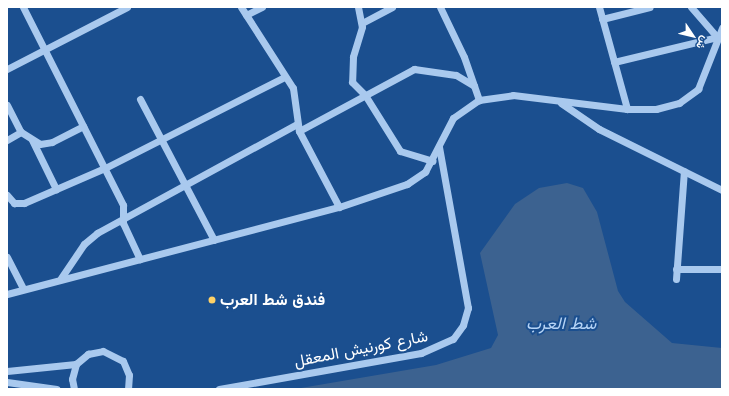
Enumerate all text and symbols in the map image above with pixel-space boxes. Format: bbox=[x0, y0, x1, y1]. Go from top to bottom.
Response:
north arrow bbox=[673, 16, 713, 56]
text: ش bbox=[692, 33, 713, 53]
place label: فندق شط العرب bbox=[220, 290, 325, 310]
marker: فندق شط العرب bbox=[207, 295, 217, 305]
water label: شط العرب bbox=[526, 314, 596, 334]
street label: شارع كورنيش المعقل bbox=[292, 327, 430, 371]

